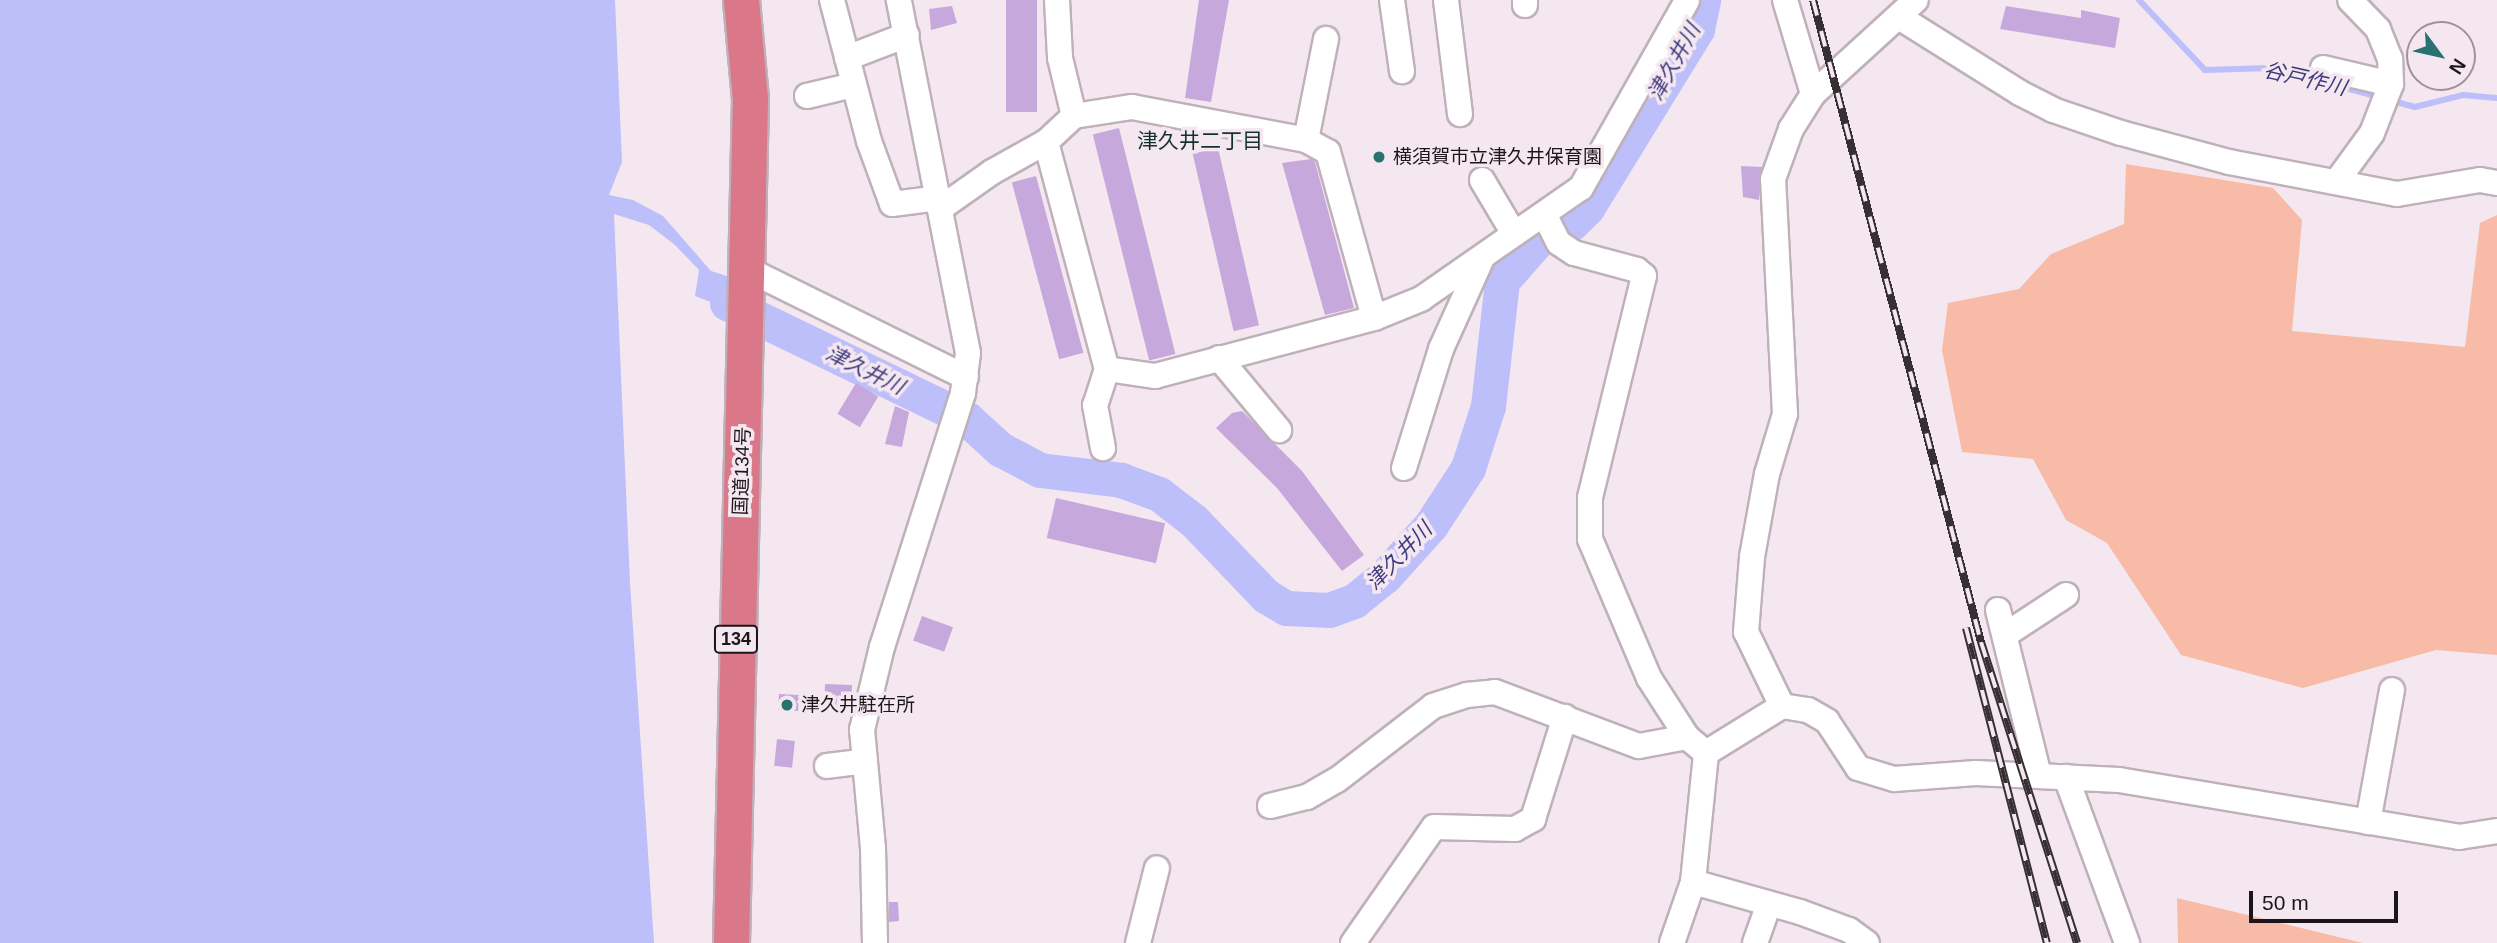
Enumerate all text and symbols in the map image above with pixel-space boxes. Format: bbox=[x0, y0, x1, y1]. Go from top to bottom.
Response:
water label: 津久井川 bbox=[1643, 19, 1705, 105]
north arrow bbox=[2406, 21, 2476, 91]
text: N bbox=[2445, 55, 2470, 78]
water label: 谷戸作川 bbox=[2261, 57, 2349, 101]
district label: 津久井二丁目 bbox=[1137, 128, 1263, 154]
place label: 横須賀市立津久井保育園 bbox=[1393, 146, 1602, 168]
marker: 横須賀市立津久井保育園 bbox=[1371, 149, 1387, 165]
water label: 津久井川 bbox=[822, 340, 908, 400]
street label: 国道134号 bbox=[729, 426, 755, 516]
water label: 津久井川 bbox=[1361, 517, 1437, 595]
road number: 134 bbox=[713, 624, 759, 654]
place label: 津久井駐在所 bbox=[801, 694, 915, 716]
marker: 津久井駐在所 bbox=[779, 697, 795, 713]
scale bar bbox=[2252, 876, 2401, 920]
text: 50 m bbox=[2262, 891, 2309, 914]

